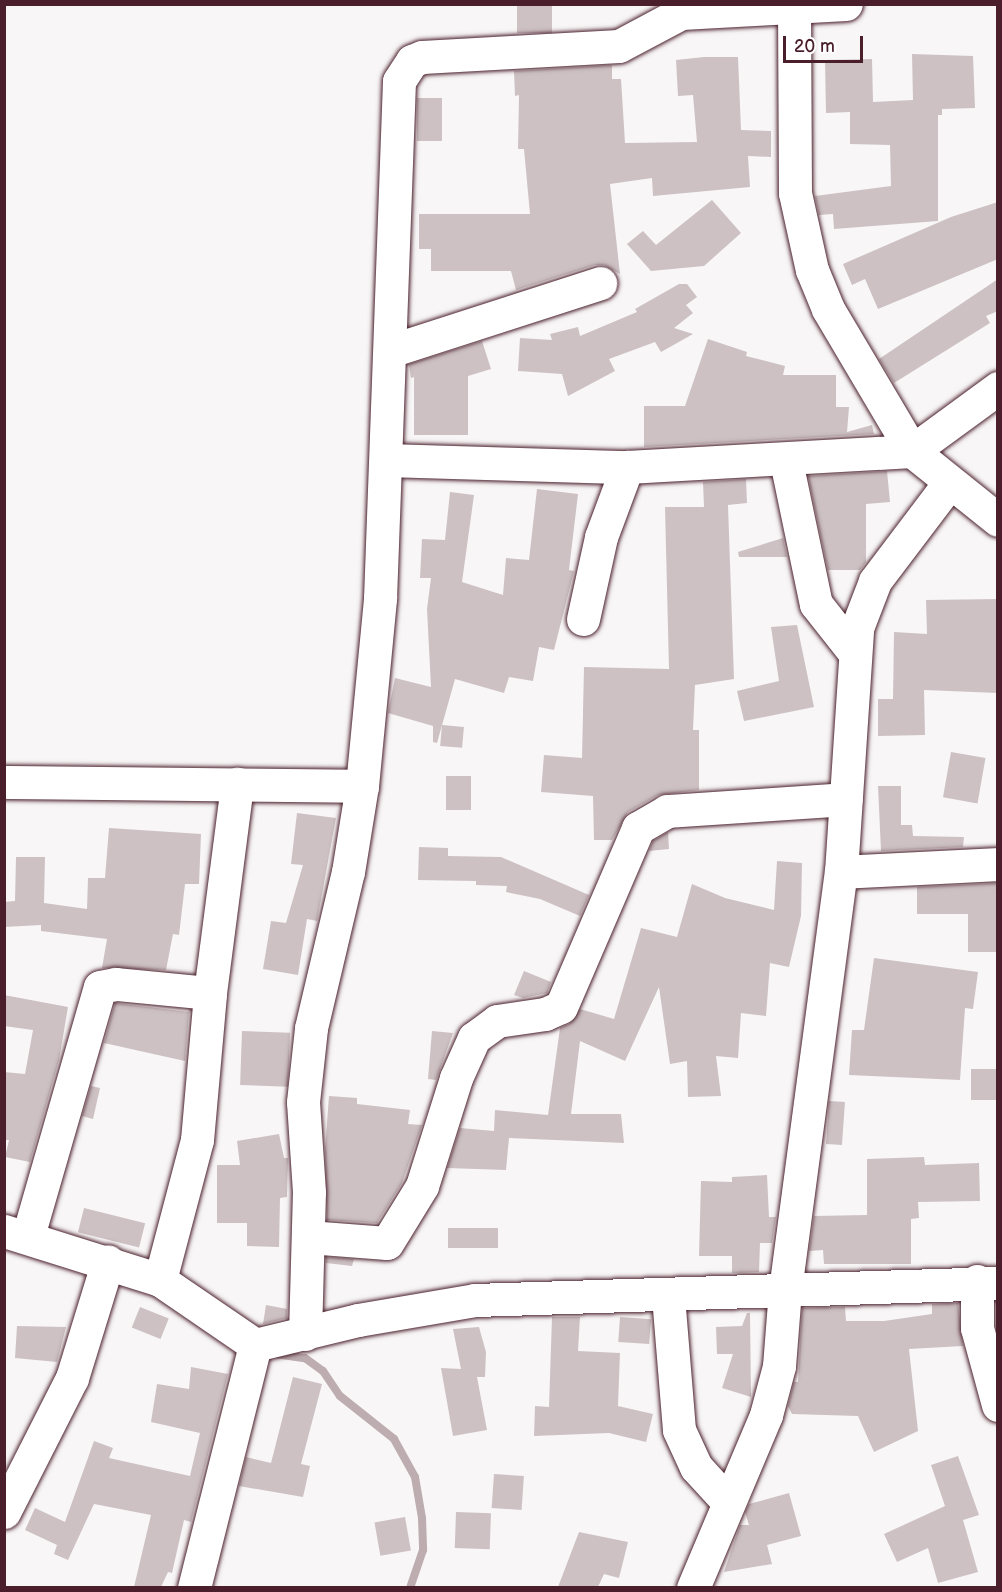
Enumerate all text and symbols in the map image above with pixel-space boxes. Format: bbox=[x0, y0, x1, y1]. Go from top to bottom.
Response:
scale bar bbox=[786, 24, 866, 62]
text: 20 m bbox=[794, 36, 835, 57]

